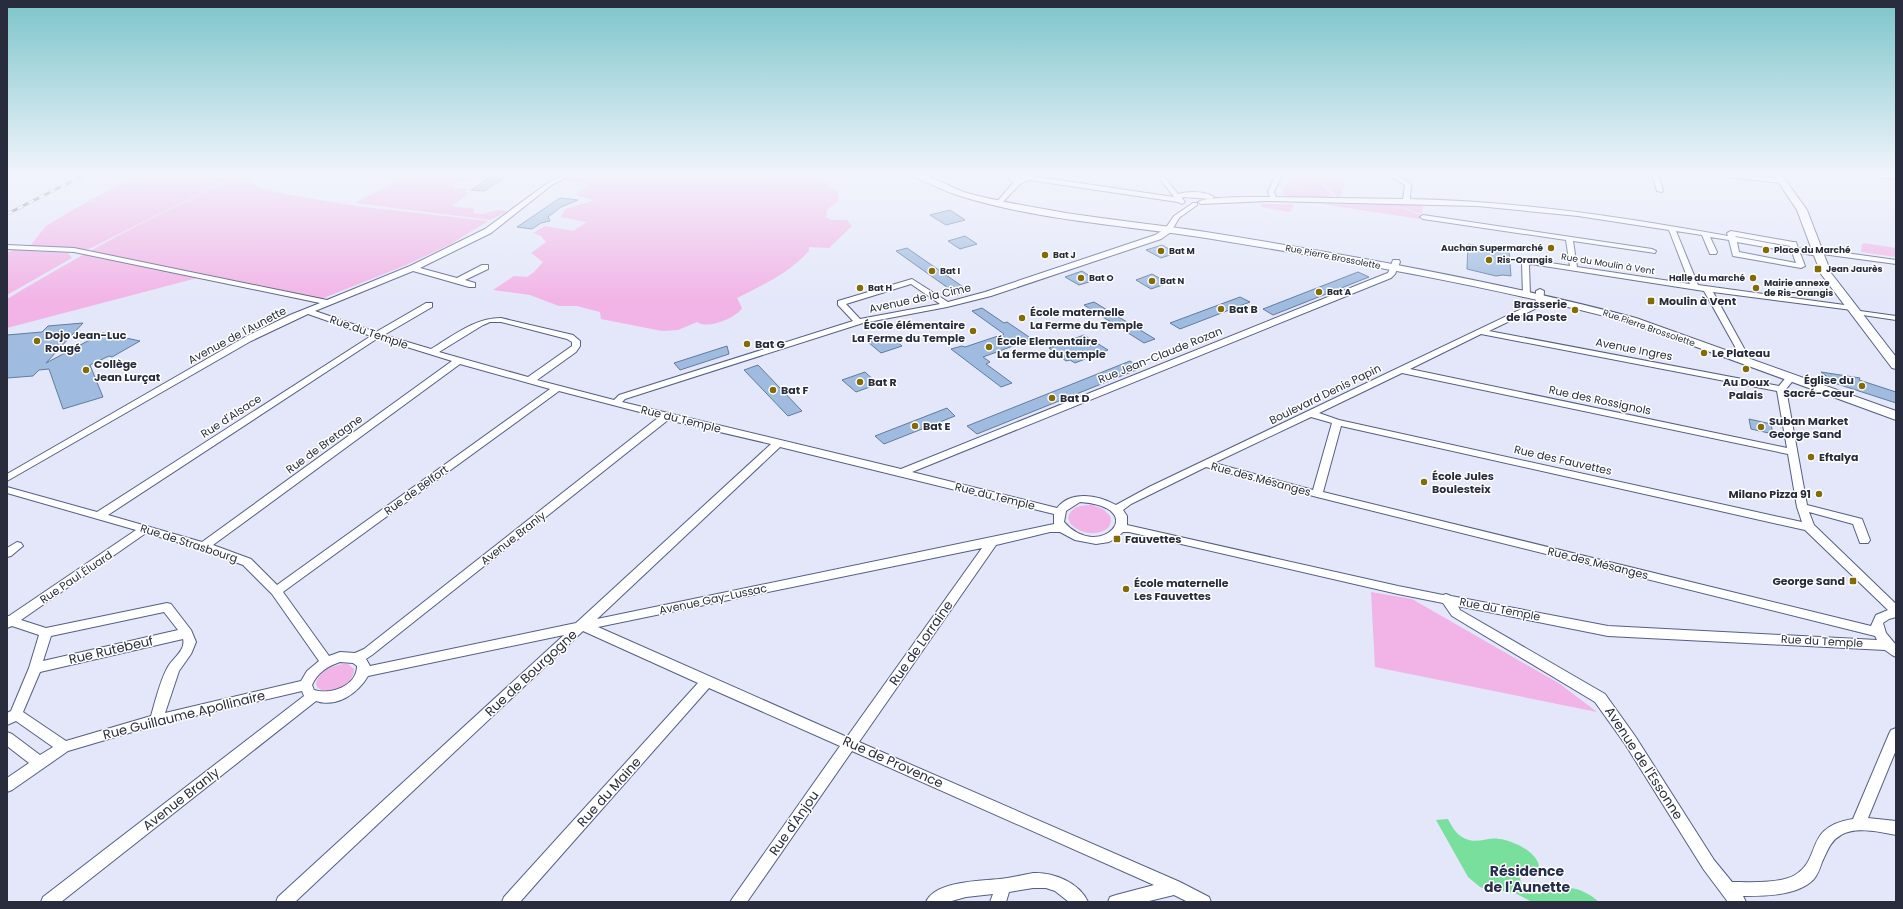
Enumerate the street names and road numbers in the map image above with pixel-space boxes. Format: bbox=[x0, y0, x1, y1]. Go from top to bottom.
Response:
street label: Rue Pierre Brossolette bbox=[1284, 242, 1382, 272]
street label: Rue du Moulin à Vent bbox=[1560, 251, 1656, 277]
street label: Avenue de la Cime bbox=[868, 279, 973, 317]
street label: Avenue de l'Aunette bbox=[185, 302, 289, 368]
street label: Rue Pierre Brossolette bbox=[1601, 307, 1697, 350]
street label: Rue du Temple bbox=[328, 311, 411, 353]
street label: Rue Jean-Claude Rozan bbox=[1095, 323, 1225, 387]
street label: Avenue Ingres bbox=[1594, 334, 1674, 364]
street label: Boulevard Denis Papin bbox=[1266, 360, 1384, 428]
street label: Rue des Rossignols bbox=[1547, 381, 1653, 419]
street label: Rue d'Alsace bbox=[198, 390, 265, 442]
street label: Rue du Temple bbox=[639, 401, 723, 437]
street label: Rue de Bretagne bbox=[282, 411, 366, 477]
street label: Rue des Fauvettes bbox=[1512, 441, 1614, 479]
street label: Rue des Mésanges bbox=[1209, 458, 1313, 500]
street label: Rue de Belfort bbox=[381, 461, 451, 519]
street label: Rue du Temple bbox=[953, 478, 1037, 514]
street label: Avenue Branly bbox=[477, 507, 549, 568]
street label: Rue de Strasbourg bbox=[138, 520, 240, 566]
street label: Rue des Mésanges bbox=[1546, 543, 1650, 583]
street label: Rue Paul Éluard bbox=[37, 547, 115, 607]
street label: Avenue Gay-Lussac bbox=[658, 580, 769, 618]
street label: Rue du Temple bbox=[1458, 593, 1542, 625]
street label: Rue de Lorraine bbox=[885, 597, 957, 689]
street label: Rue de Bourgogne bbox=[481, 625, 581, 721]
street label: Rue Rutebeuf bbox=[67, 631, 155, 669]
street label: Rue du Temple bbox=[1781, 631, 1864, 651]
street label: Rue Guillaume Apollinaire bbox=[101, 686, 267, 744]
street label: Avenue de l'Essonne bbox=[1600, 703, 1688, 823]
street label: Rue de Provence bbox=[840, 731, 946, 793]
street label: Rue du Maine bbox=[573, 753, 645, 831]
street label: Avenue Branly bbox=[139, 763, 224, 835]
street label: Rue d'Anjou bbox=[765, 787, 823, 859]

